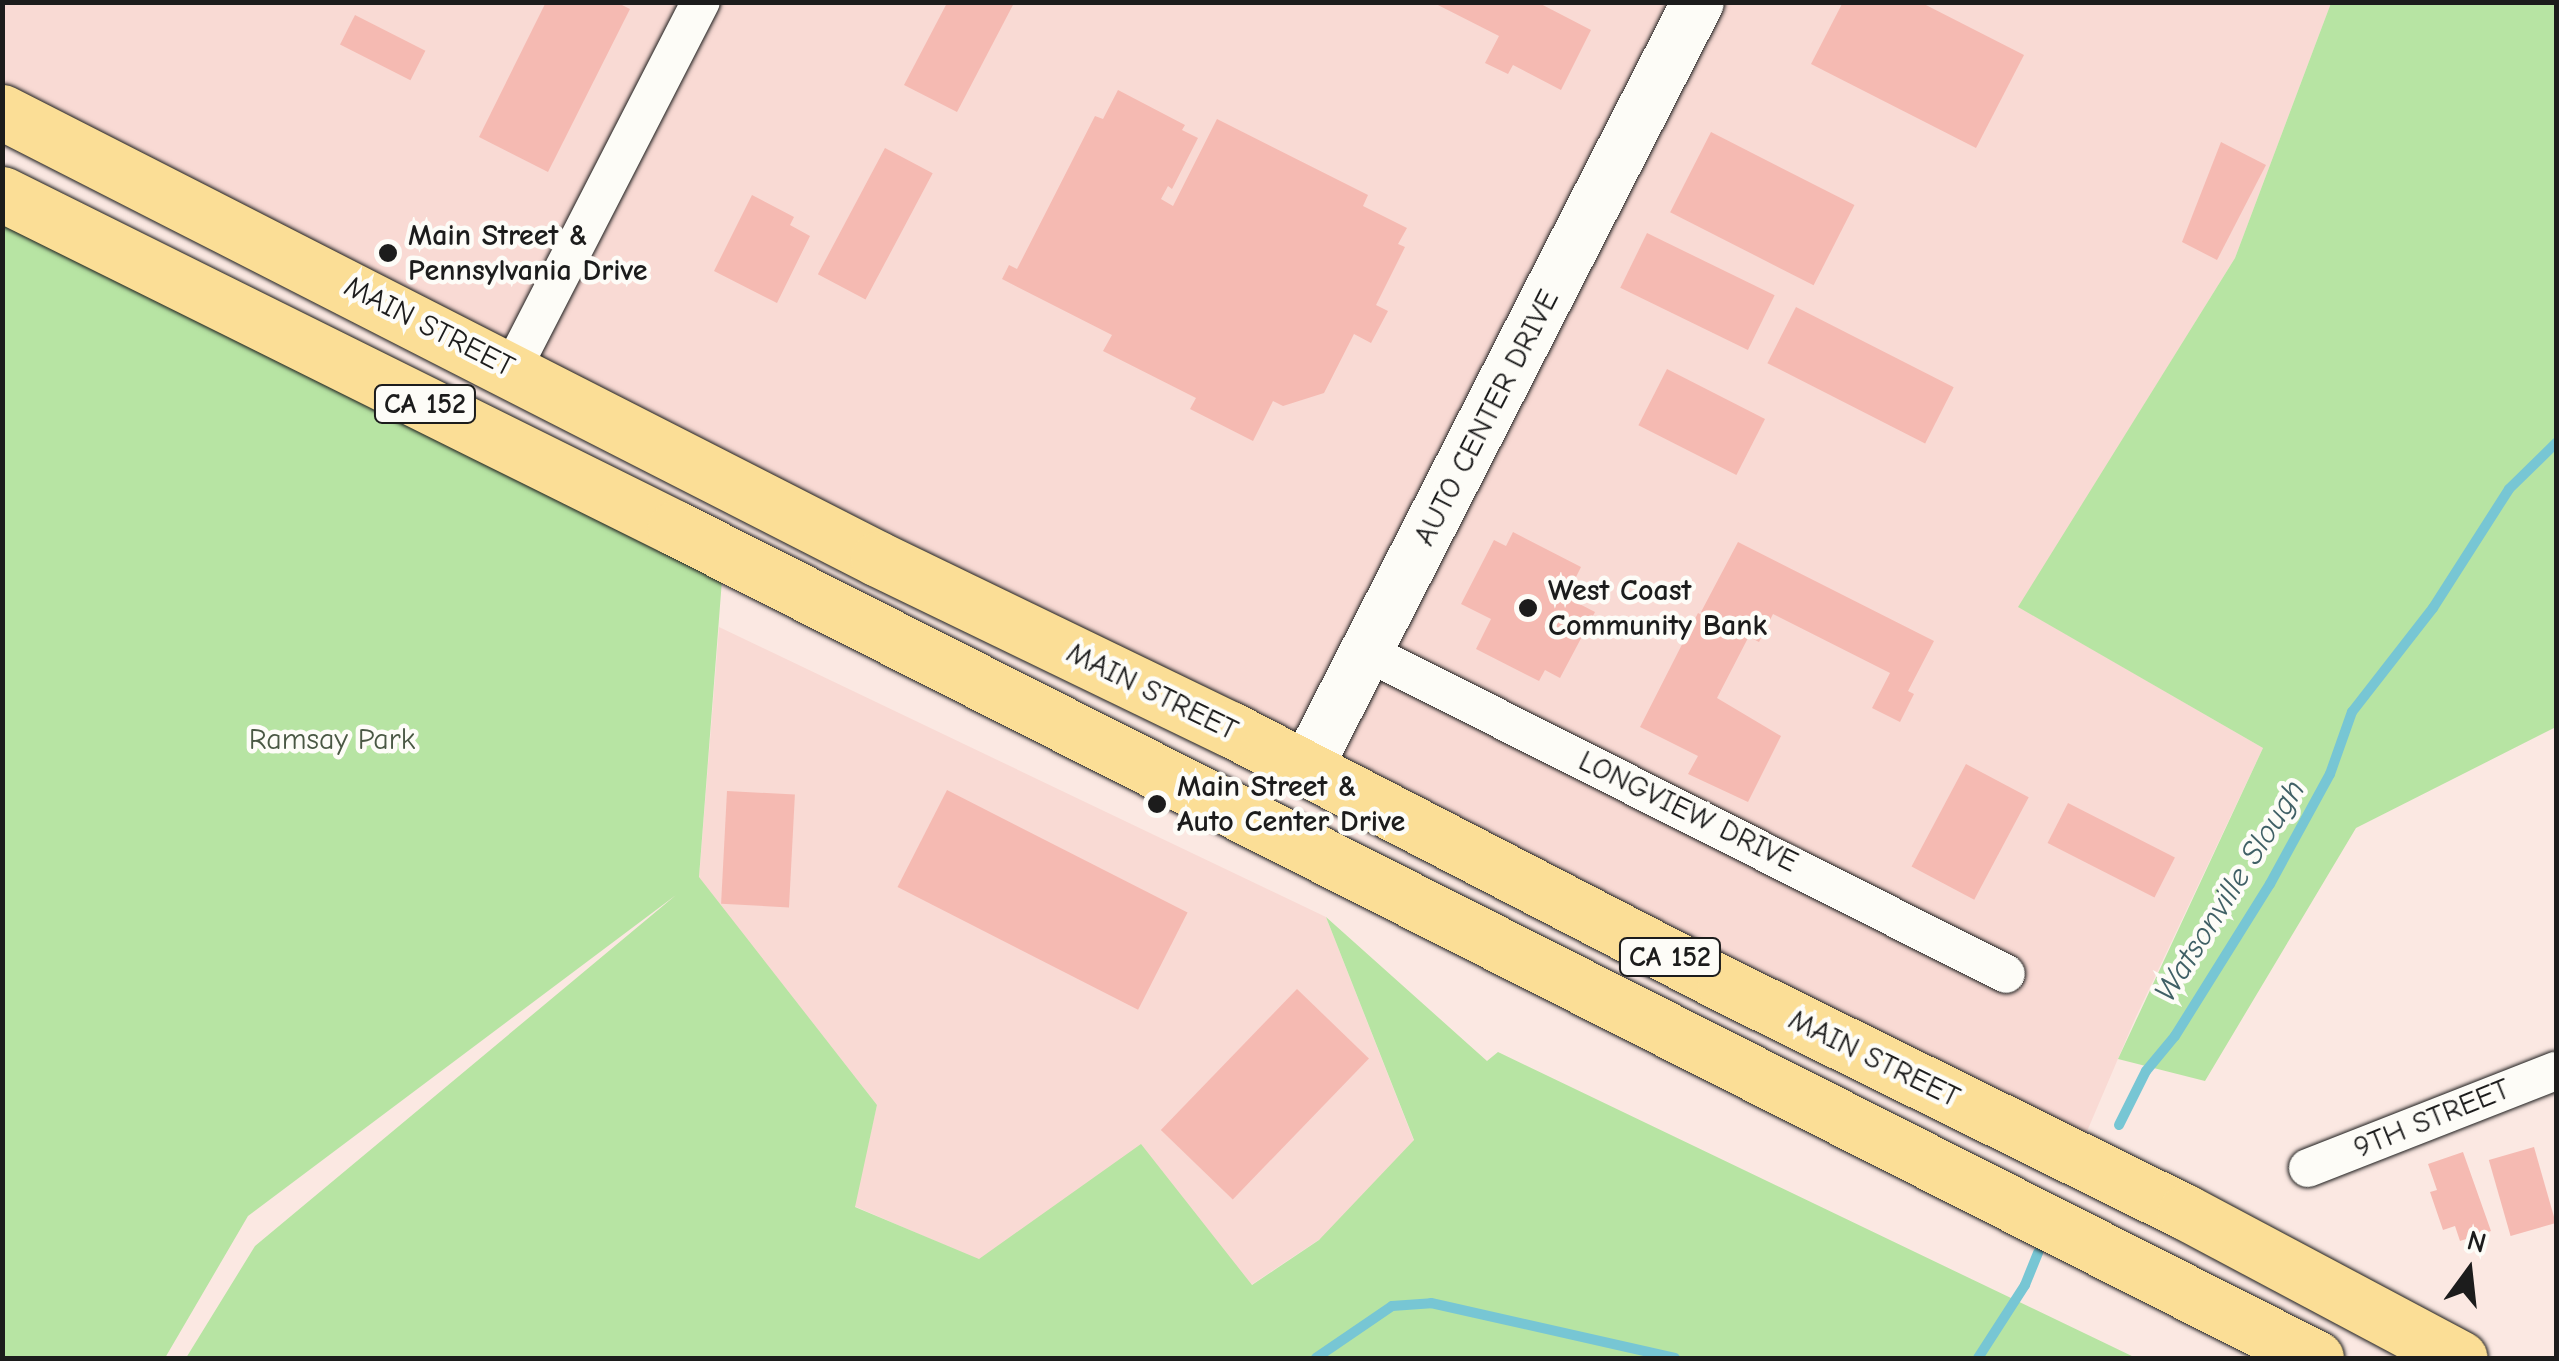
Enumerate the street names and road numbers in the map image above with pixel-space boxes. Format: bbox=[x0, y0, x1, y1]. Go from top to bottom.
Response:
street label: MAIN STREET bbox=[338, 269, 520, 385]
street label: AUTO CENTER DRIVE bbox=[1407, 284, 1567, 552]
road number: CA 152 bbox=[372, 381, 478, 427]
street label: MAIN STREET bbox=[1061, 635, 1243, 749]
street label: LONGVIEW DRIVE bbox=[1573, 743, 1803, 881]
road number: CA 152 bbox=[1618, 934, 1722, 980]
street label: MAIN STREET bbox=[1783, 1002, 1965, 1116]
street label: 9TH STREET bbox=[2349, 1071, 2515, 1167]

